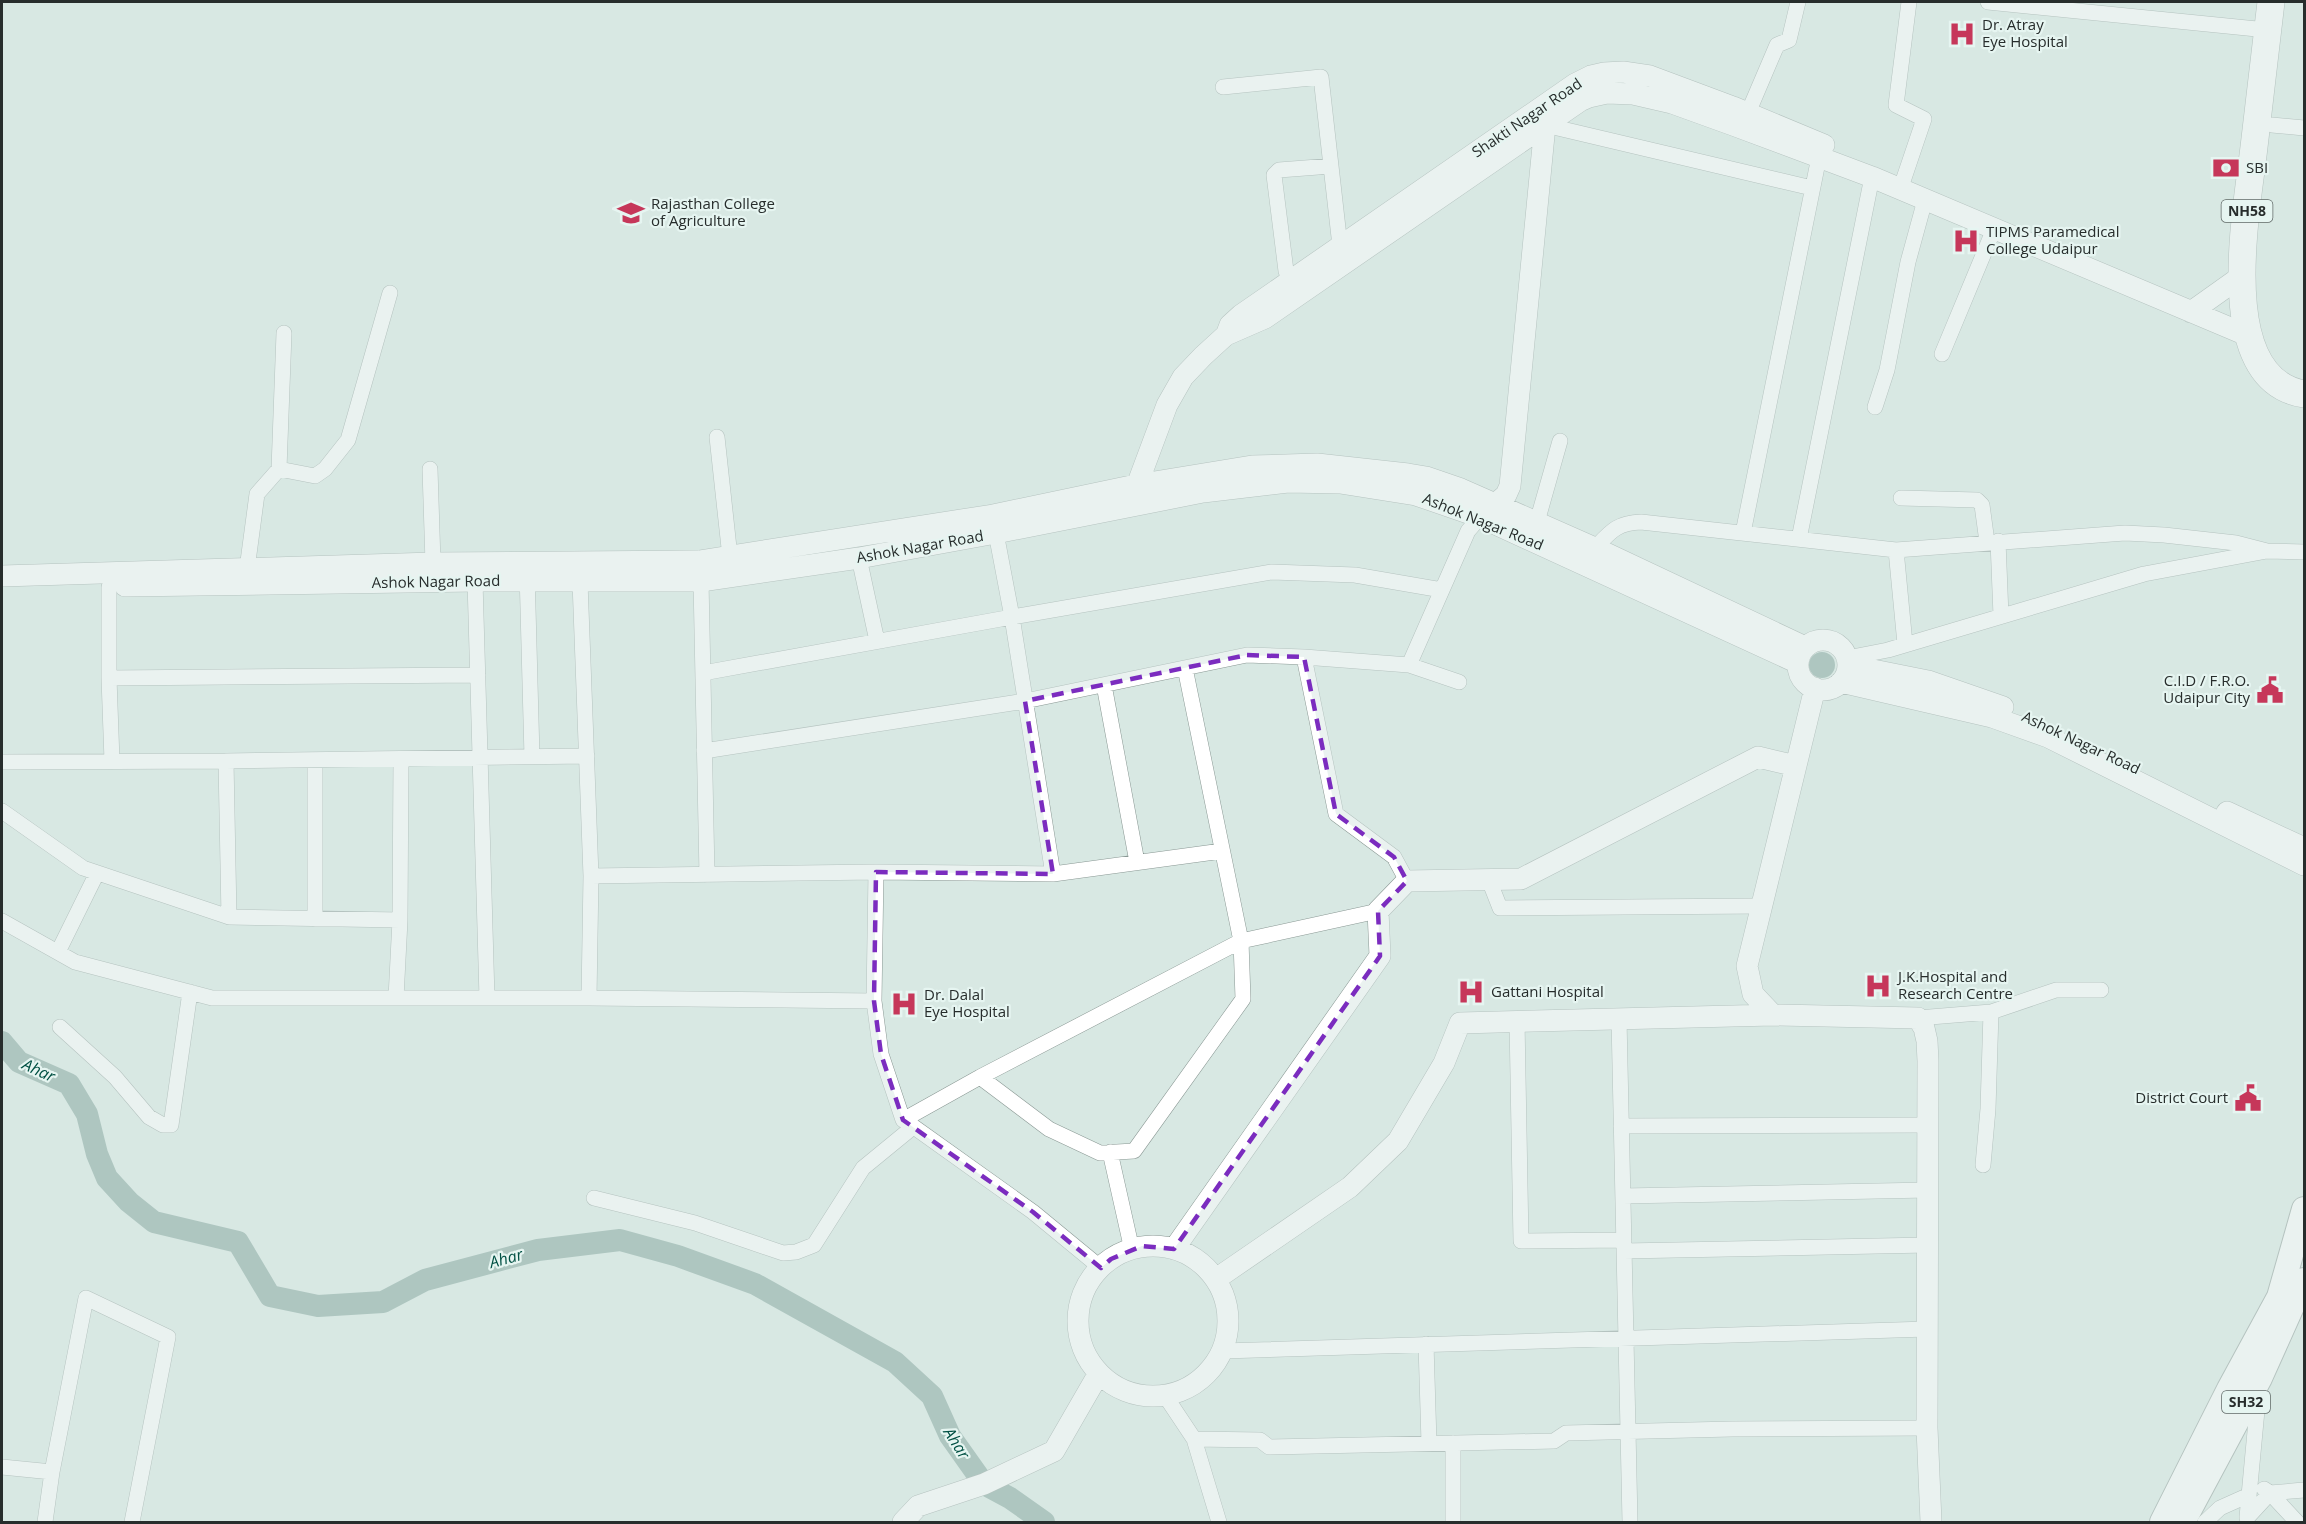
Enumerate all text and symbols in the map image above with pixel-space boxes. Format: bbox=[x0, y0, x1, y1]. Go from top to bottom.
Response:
place label: Dr. Atray Eye Hospital bbox=[1982, 14, 2068, 51]
hospital icon: Dr. Atray Eye Hospital bbox=[1947, 19, 1977, 49]
street label: Shakti Nagar Road bbox=[1468, 73, 1585, 161]
bank icon: SBI bbox=[2211, 153, 2241, 183]
place label: SBI bbox=[2246, 157, 2268, 177]
place label: Rajasthan College of Agriculture bbox=[651, 193, 775, 230]
school or university icon: Rajasthan College of Agriculture bbox=[616, 198, 646, 228]
road number: NH58 bbox=[2222, 200, 2272, 222]
place label: TIPMS Paramedical College Udaipur bbox=[1986, 221, 2120, 258]
hospital icon: TIPMS Paramedical College Udaipur bbox=[1951, 226, 1981, 256]
street label: Ashok Nagar Road bbox=[1420, 488, 1547, 554]
street label: Ashok Nagar Road bbox=[855, 525, 985, 567]
street label: Ashok Nagar Road bbox=[372, 570, 500, 592]
place label: C.I.D / F.R.O. Udaipur City bbox=[2163, 670, 2250, 707]
public building icon: C.I.D / F.R.O. Udaipur City bbox=[2255, 675, 2285, 705]
street label: Ashok Nagar Road bbox=[2019, 706, 2144, 778]
place label: J.K.Hospital and Research Centre bbox=[1896, 966, 2013, 1003]
hospital icon: J.K.Hospital and Research Centre bbox=[1863, 971, 1893, 1001]
hospital icon: Gattani Hospital bbox=[1456, 977, 1486, 1007]
place label: Gattani Hospital bbox=[1491, 981, 1604, 1001]
place label: Dr. Dalal Eye Hospital bbox=[924, 984, 1010, 1021]
hospital icon: Dr. Dalal Eye Hospital bbox=[889, 989, 919, 1019]
water label: Ahar bbox=[18, 1053, 59, 1087]
public building icon: District Court bbox=[2233, 1083, 2263, 1113]
place label: District Court bbox=[2135, 1087, 2228, 1107]
water label: Ahar bbox=[486, 1243, 526, 1273]
road number: SH32 bbox=[2222, 1391, 2270, 1413]
water label: Ahar bbox=[938, 1422, 976, 1464]

